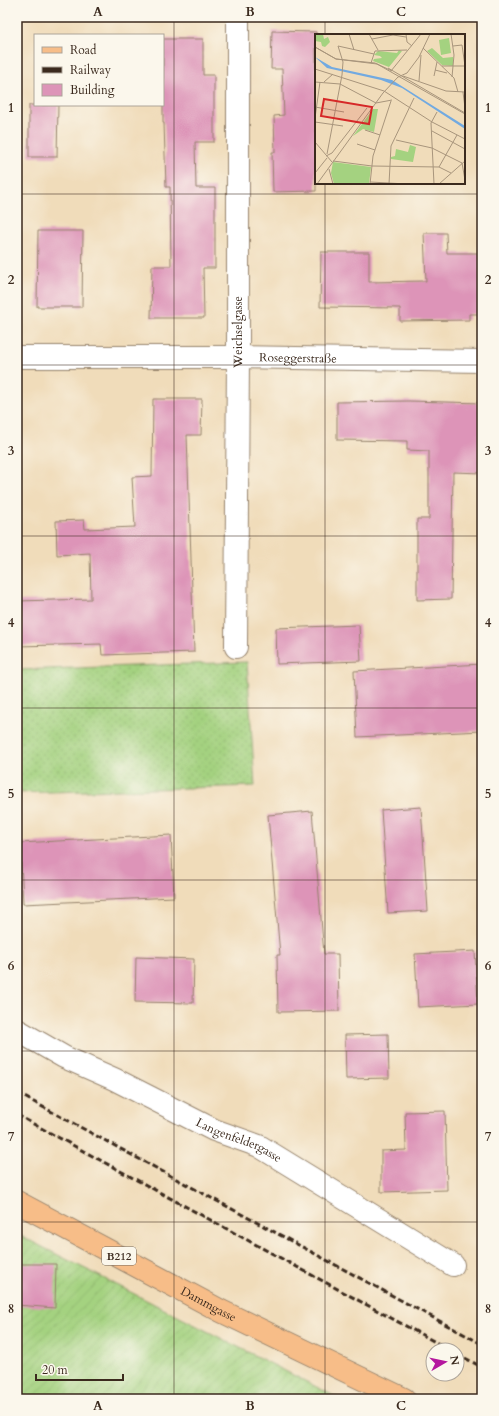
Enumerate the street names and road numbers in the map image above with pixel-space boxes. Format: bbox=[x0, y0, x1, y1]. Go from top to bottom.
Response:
street label: Weichselgasse bbox=[230, 296, 246, 369]
street label: Roseggerstraße bbox=[259, 349, 337, 367]
street label: Langenfeldergasse bbox=[193, 1114, 285, 1166]
road number: B212 bbox=[102, 1247, 136, 1265]
street label: Dammgasse bbox=[178, 1283, 239, 1325]

